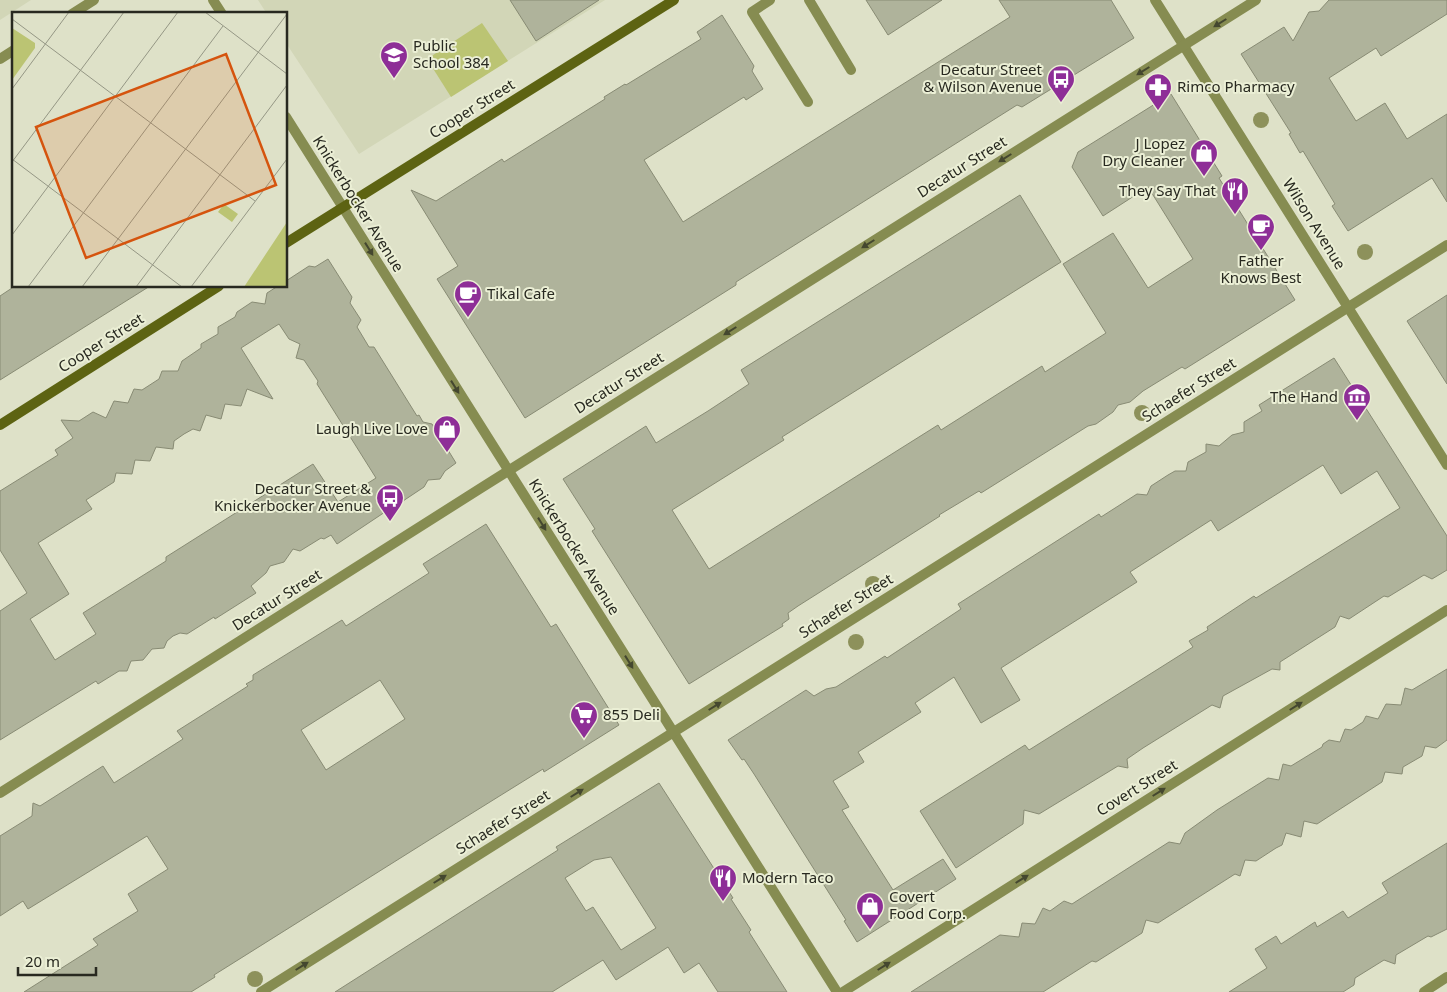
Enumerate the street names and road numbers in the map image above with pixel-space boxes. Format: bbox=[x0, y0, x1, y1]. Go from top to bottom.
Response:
street label: Cooper Street bbox=[425, 74, 519, 142]
street label: Decatur Street bbox=[913, 130, 1010, 202]
street label: Knickerbocker Avenue bbox=[309, 132, 409, 275]
street label: Wilson Avenue bbox=[1279, 174, 1351, 273]
street label: Cooper Street bbox=[54, 308, 148, 376]
street label: Decatur Street bbox=[570, 346, 667, 418]
street label: Schaefer Street bbox=[1138, 352, 1240, 426]
street label: Knickerbocker Avenue bbox=[525, 475, 625, 618]
street label: Decatur Street bbox=[228, 563, 325, 635]
street label: Schaefer Street bbox=[795, 568, 897, 642]
street label: Covert Street bbox=[1092, 754, 1181, 820]
street label: Schaefer Street bbox=[452, 784, 554, 858]

